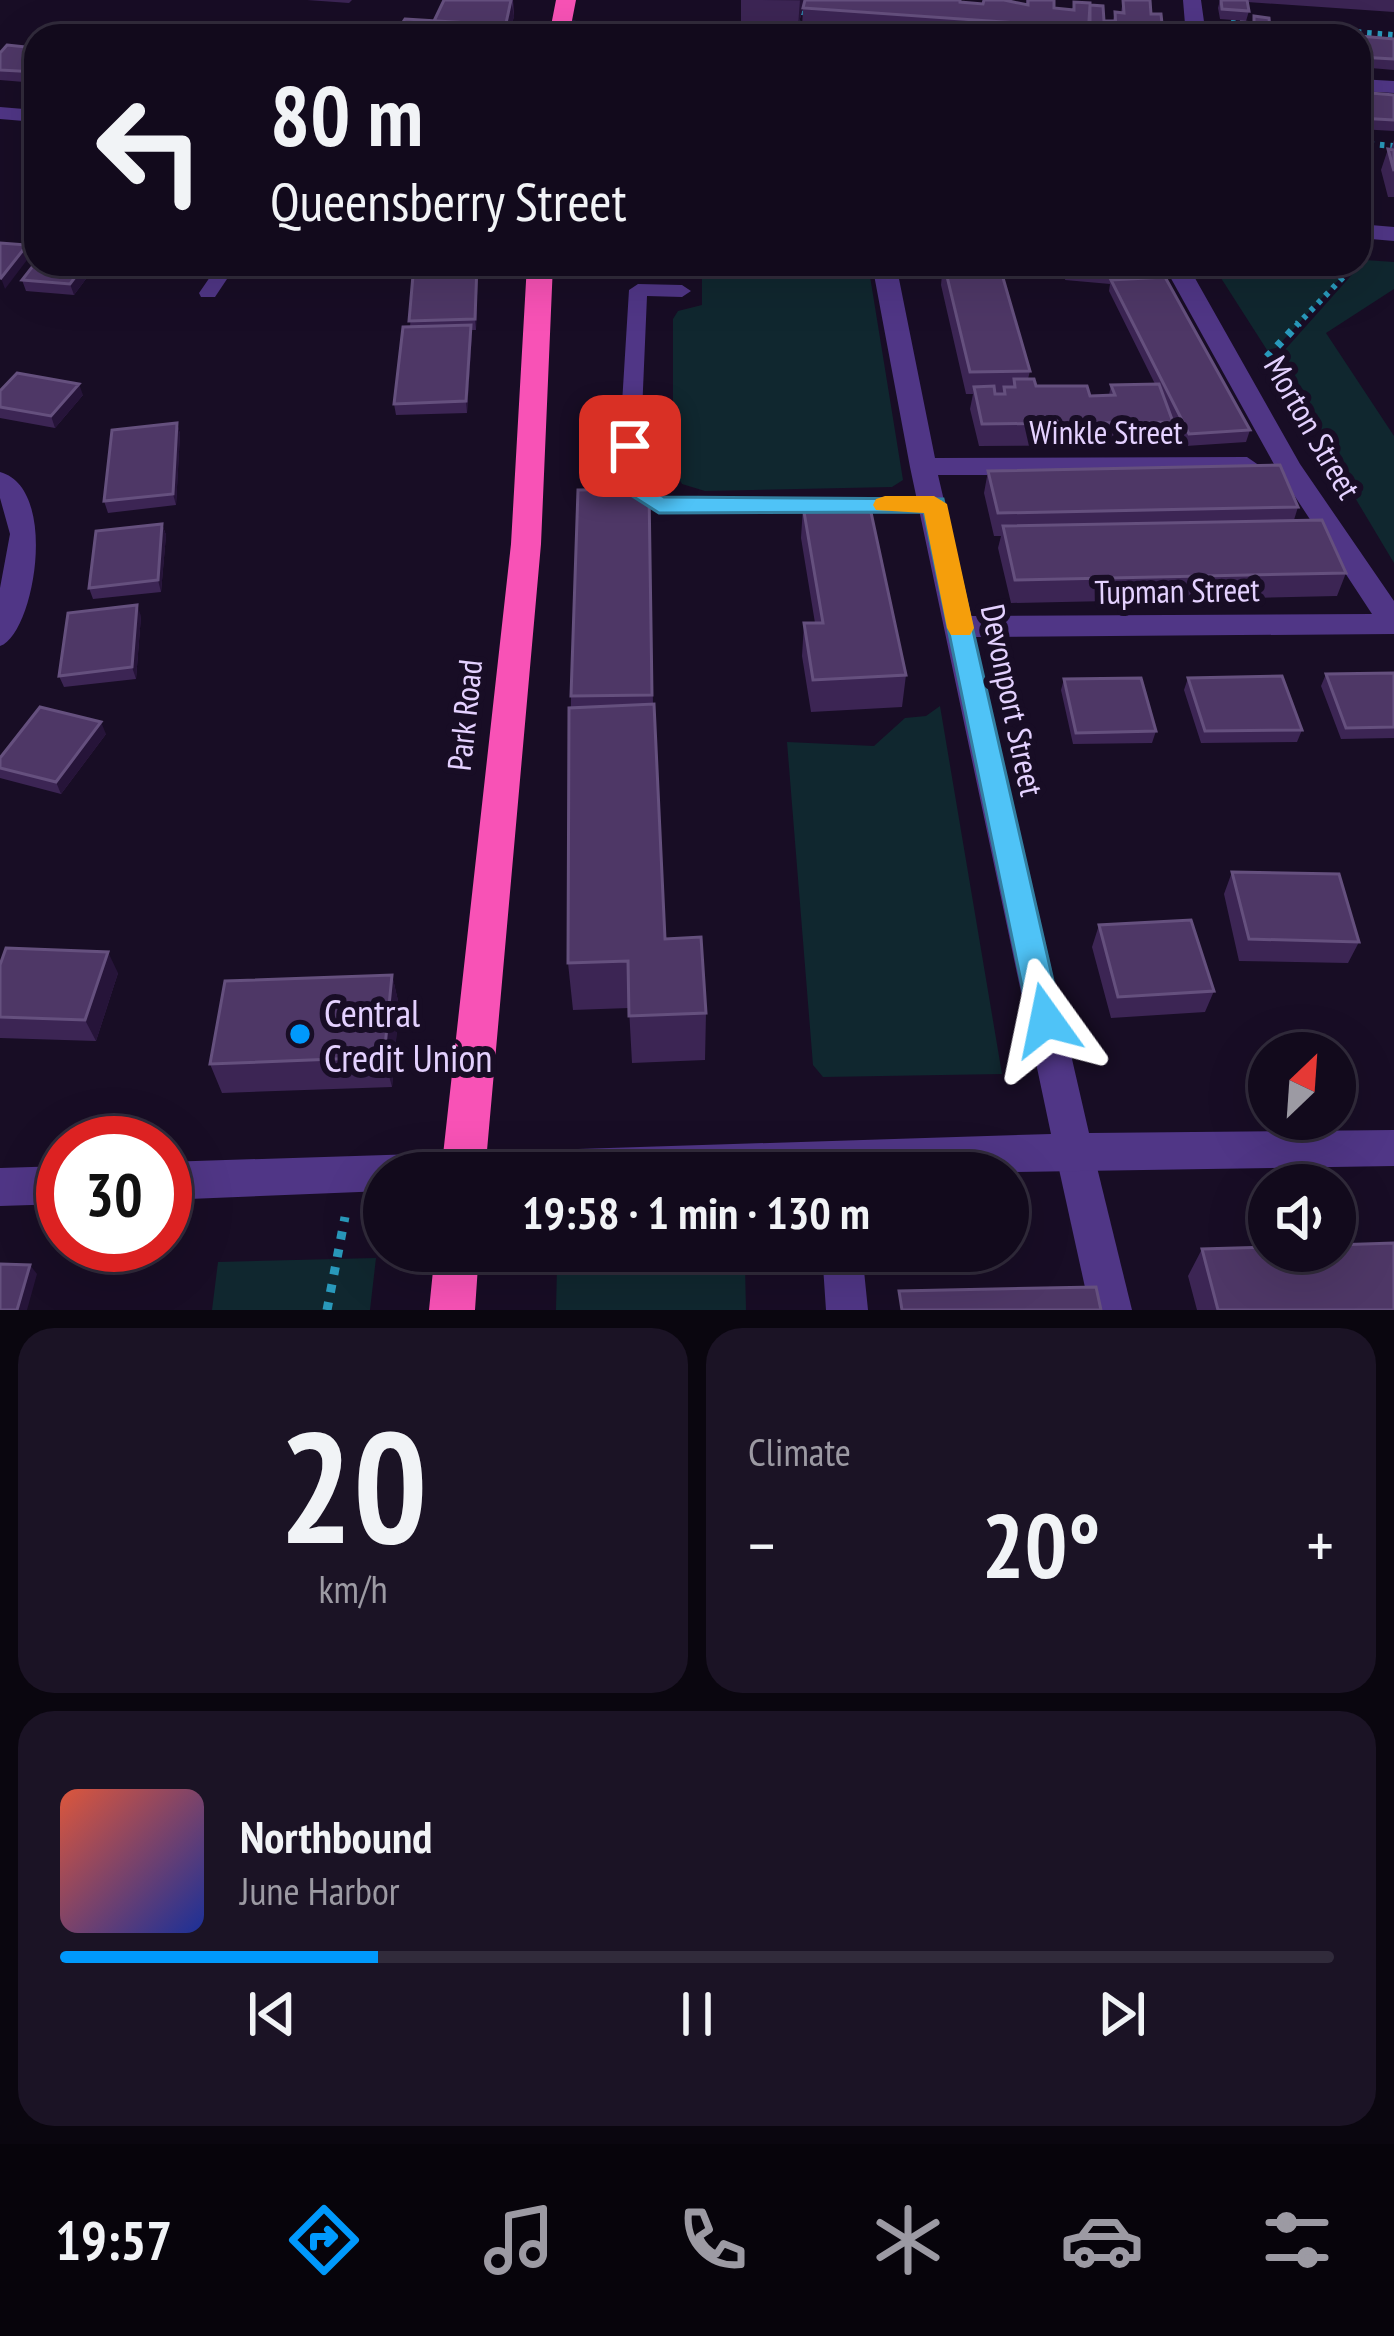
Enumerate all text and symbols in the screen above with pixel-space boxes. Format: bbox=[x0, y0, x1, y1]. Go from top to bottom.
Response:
text: 80 m bbox=[270, 60, 423, 169]
icon: left bbox=[72, 72, 228, 228]
text: Queensberry Street bbox=[270, 166, 627, 236]
street label: Morton Street bbox=[1255, 348, 1371, 506]
pin bbox=[579, 395, 681, 497]
street label: Winkle Street bbox=[1029, 410, 1183, 453]
icon: arrive bbox=[597, 413, 663, 479]
street label: Tupman Street bbox=[1094, 567, 1260, 613]
street label: Devonport Street bbox=[972, 600, 1054, 800]
street label: Park Road bbox=[437, 657, 491, 773]
position arrow bbox=[983, 957, 1109, 1083]
place label: Central Credit Union bbox=[324, 987, 492, 1083]
marker: Central Credit Union bbox=[287, 1021, 313, 1047]
north arrow bbox=[1248, 1032, 1356, 1140]
map controls bbox=[1248, 1032, 1356, 1272]
speed limit sign: 30 bbox=[36, 1116, 192, 1272]
button: sound bbox=[1248, 1164, 1356, 1272]
text: 19:58 · 1 min · 130 m bbox=[522, 1183, 870, 1241]
text: 20 bbox=[278, 1384, 428, 1586]
text: Climate bbox=[748, 1426, 851, 1477]
text: 20° bbox=[982, 1486, 1100, 1603]
text: − bbox=[748, 1502, 775, 1587]
text: + bbox=[1307, 1502, 1334, 1587]
text: km/h bbox=[318, 1563, 388, 1614]
text: Northbound bbox=[240, 1807, 432, 1865]
text: June Harbor bbox=[240, 1865, 399, 1916]
icon: previous bbox=[239, 1981, 305, 2047]
icon: pause bbox=[664, 1981, 730, 2047]
icon: next bbox=[1089, 1981, 1155, 2047]
icon: directions bbox=[282, 2198, 366, 2282]
icon: music bbox=[477, 2198, 561, 2282]
icon: phone bbox=[671, 2198, 755, 2282]
icon: climate bbox=[866, 2198, 950, 2282]
icon: car bbox=[1060, 2198, 1144, 2282]
icon: filters bbox=[1255, 2198, 1339, 2282]
text: 19:57 bbox=[55, 2205, 172, 2275]

